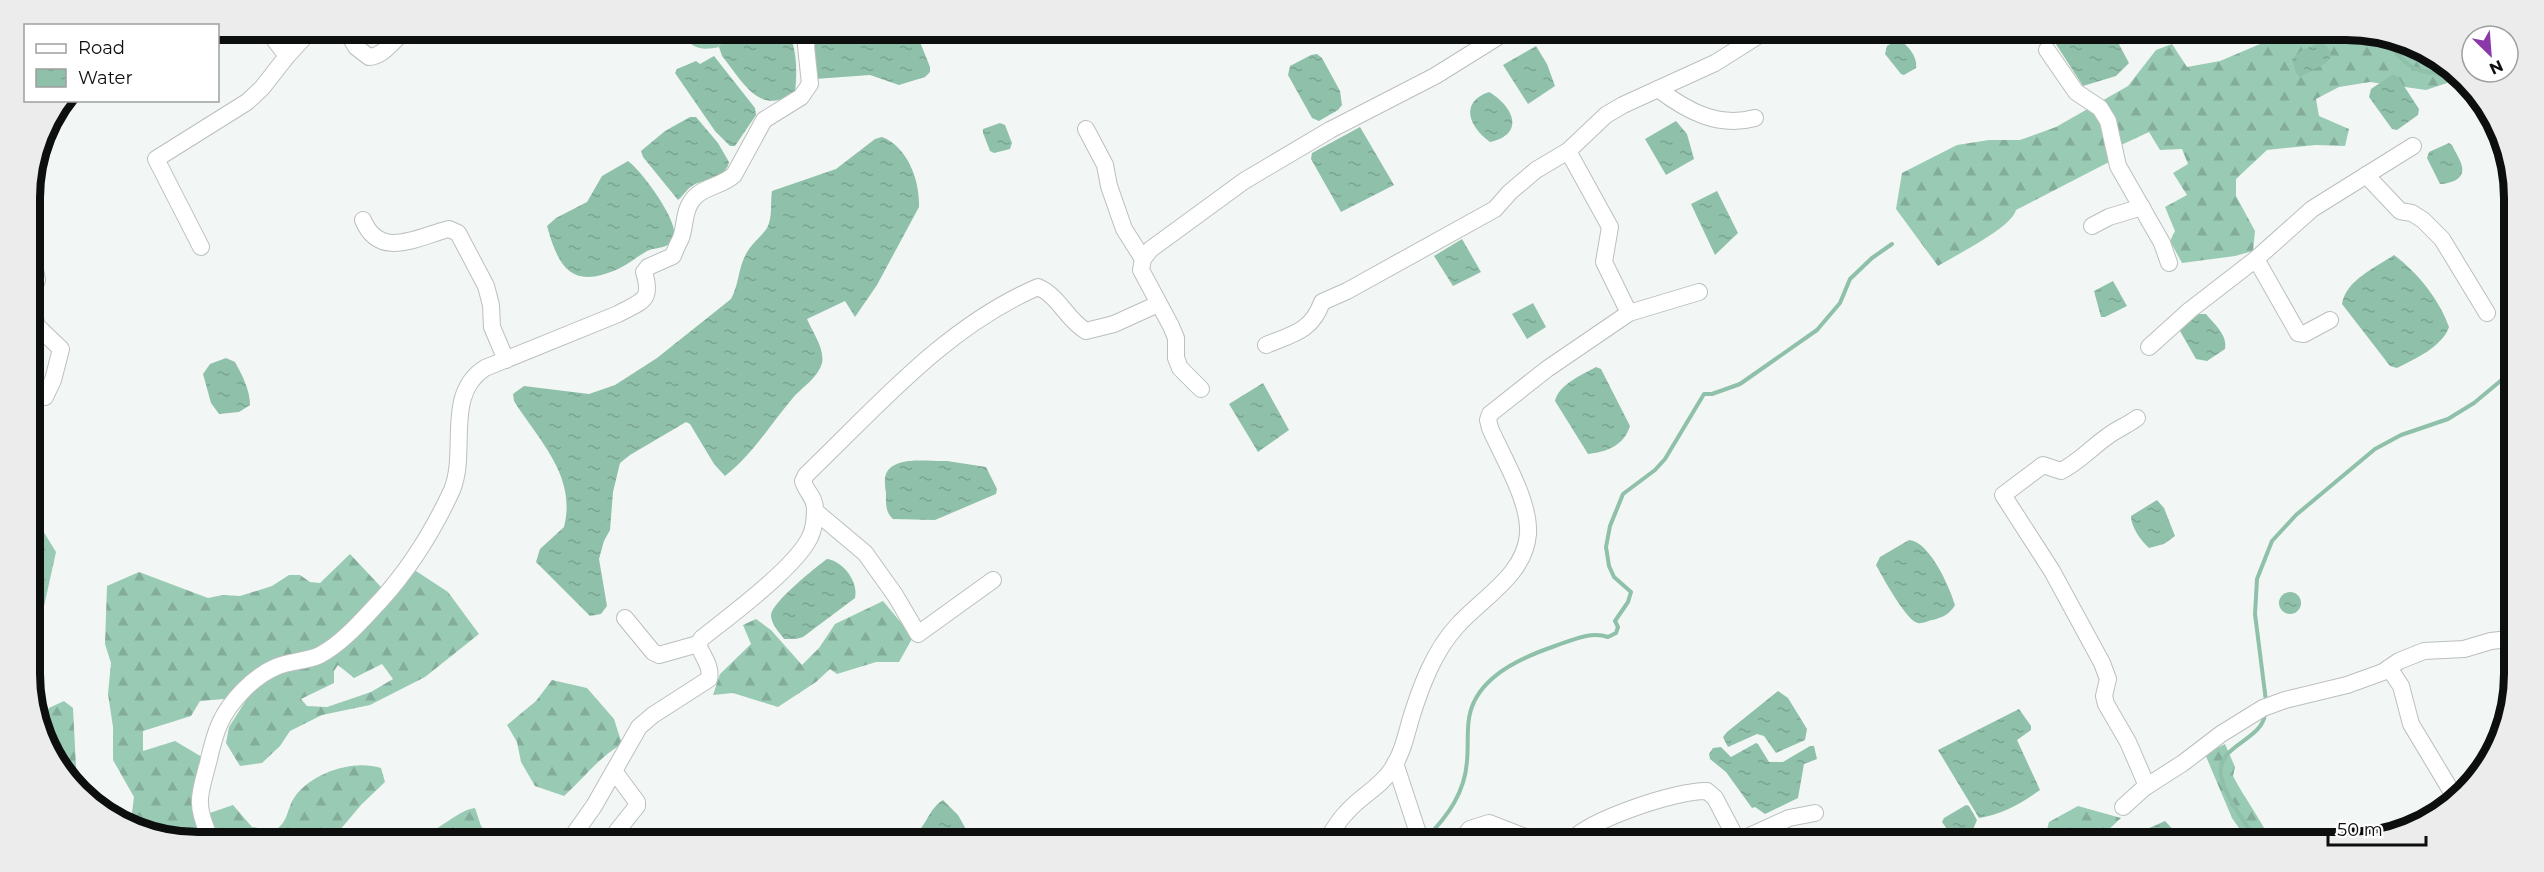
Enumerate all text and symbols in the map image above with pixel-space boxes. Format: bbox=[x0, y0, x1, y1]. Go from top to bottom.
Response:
legend bbox=[24, 24, 219, 102]
north arrow bbox=[2460, 24, 2520, 84]
text: Road bbox=[78, 37, 125, 59]
text: N bbox=[2486, 56, 2506, 78]
text: Water bbox=[78, 67, 133, 89]
scale bar bbox=[2328, 809, 2426, 847]
text: 50 m bbox=[2337, 819, 2383, 841]

